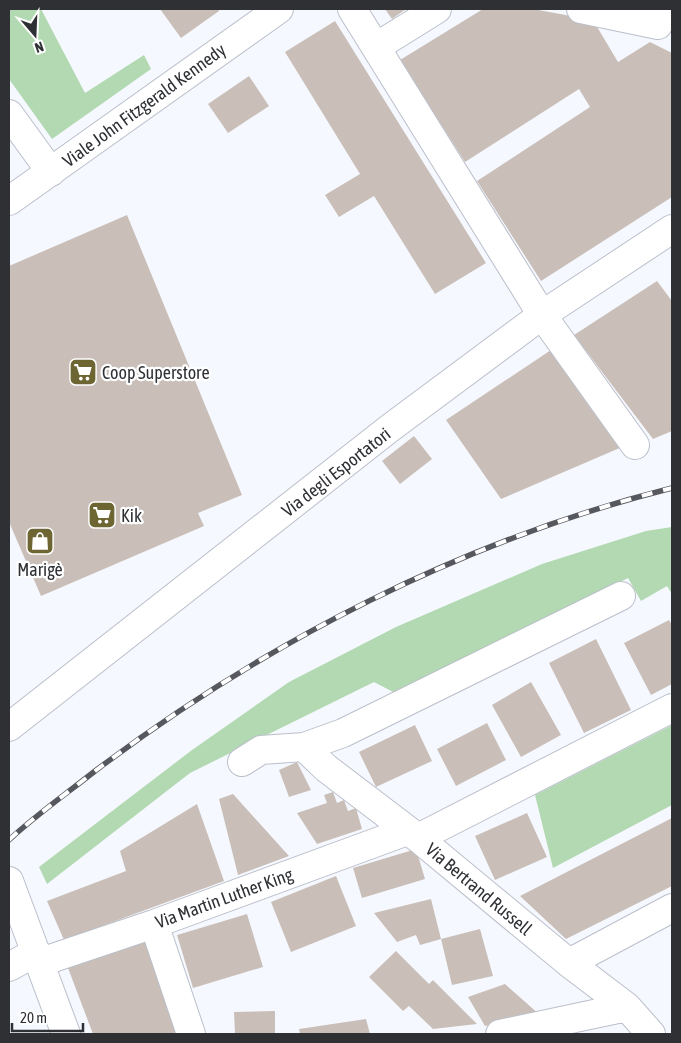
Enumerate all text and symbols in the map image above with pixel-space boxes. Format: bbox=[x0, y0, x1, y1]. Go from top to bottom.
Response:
north arrow bbox=[10, 10, 60, 60]
text: N bbox=[33, 38, 46, 56]
street label: Viale John Fitzgerald Kennedy bbox=[58, 39, 230, 171]
supermarket icon: Coop Superstore bbox=[68, 357, 98, 387]
place label: Coop Superstore bbox=[102, 362, 210, 383]
street label: Via degli Esportatori bbox=[277, 423, 395, 521]
supermarket icon: Kik bbox=[87, 500, 117, 530]
place label: Kik bbox=[121, 505, 142, 526]
shop icon: Marigè bbox=[25, 526, 55, 556]
place label: Marigè bbox=[17, 559, 63, 580]
street label: Via Bertrand Russell bbox=[422, 839, 536, 940]
street label: Via Martin Luther King bbox=[152, 863, 296, 933]
scale bar bbox=[12, 1000, 84, 1032]
text: 20 m bbox=[20, 1009, 47, 1026]

